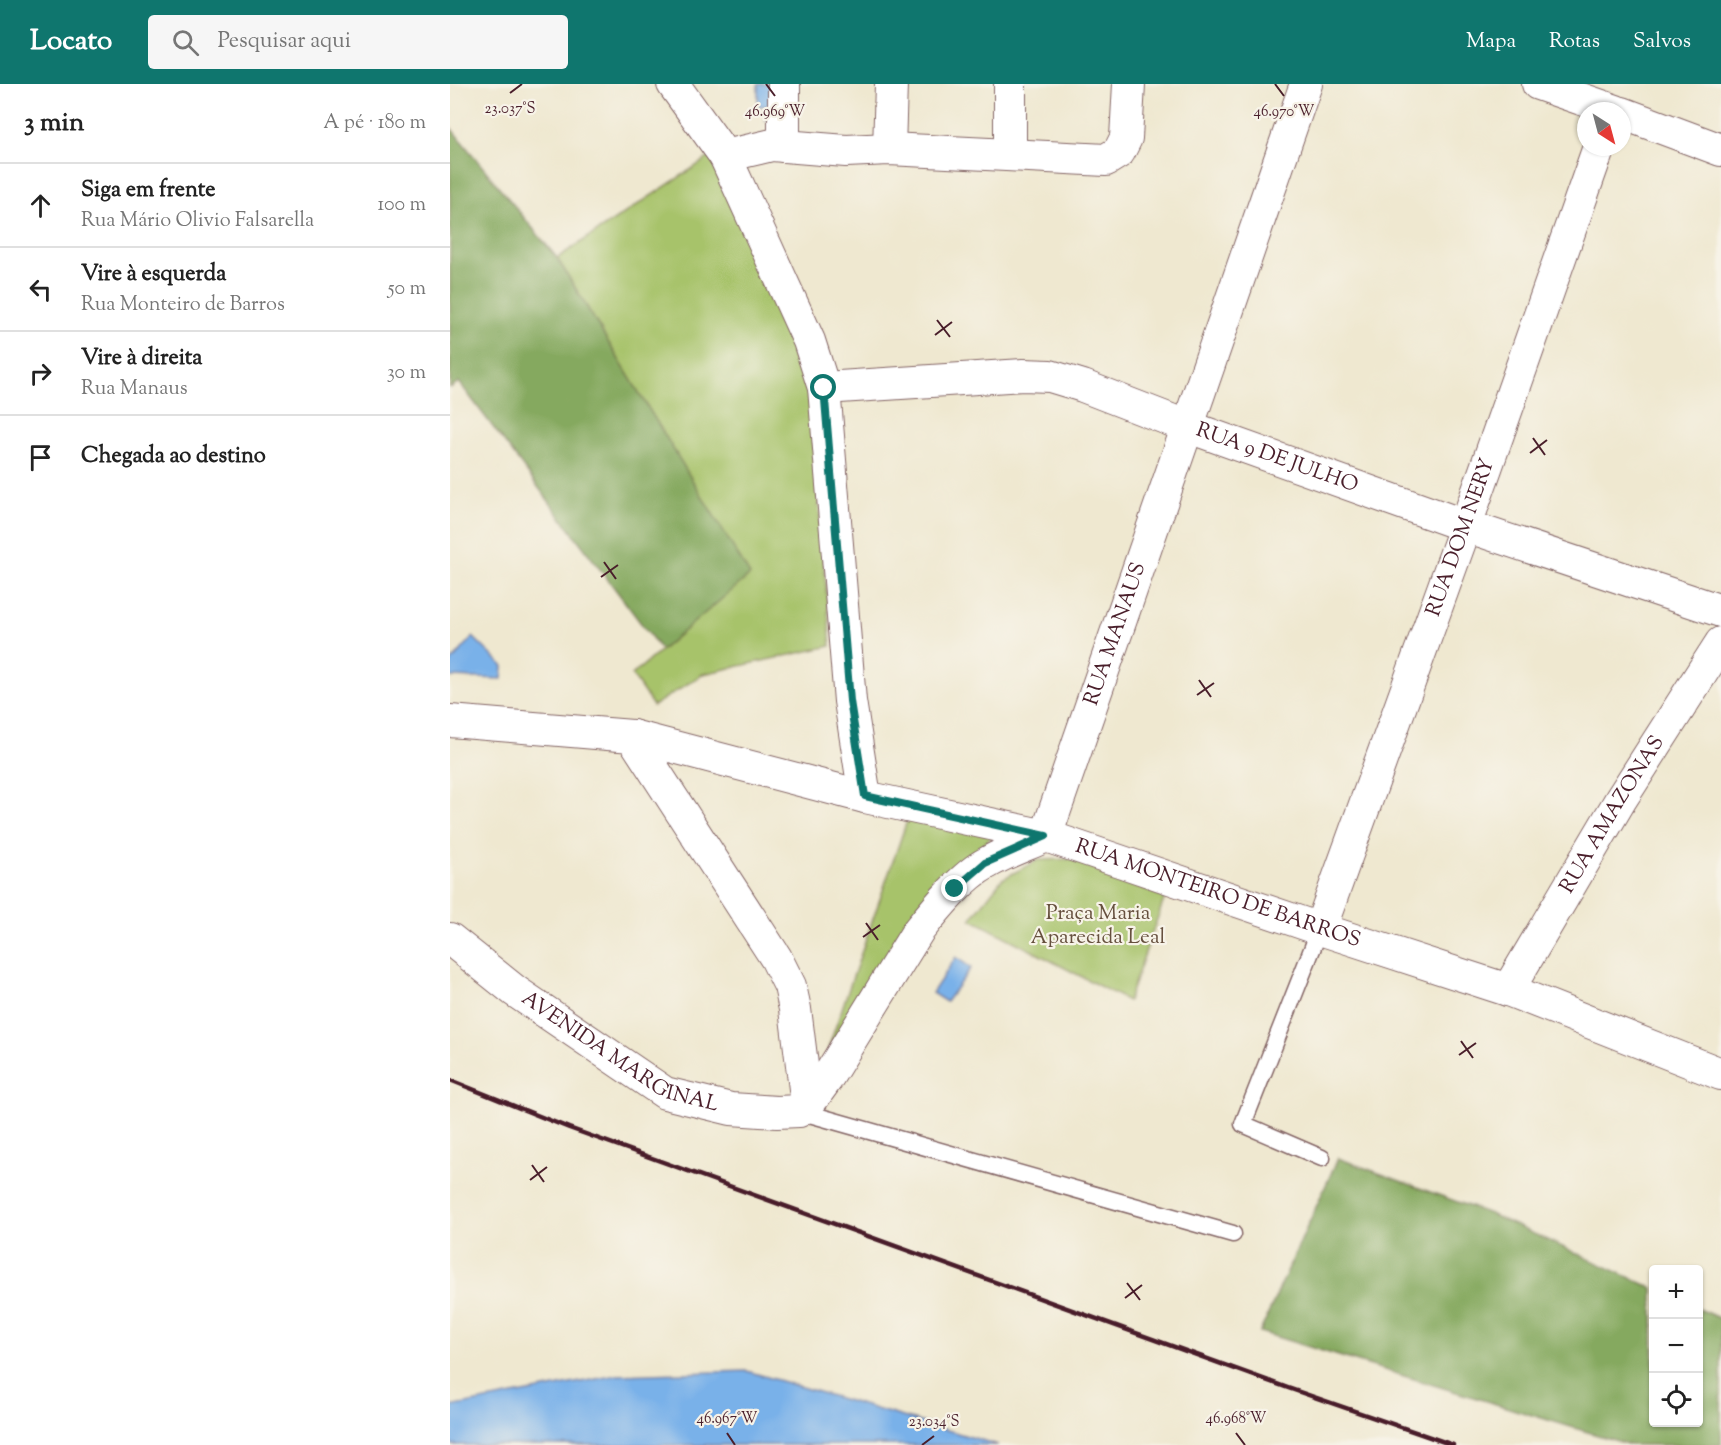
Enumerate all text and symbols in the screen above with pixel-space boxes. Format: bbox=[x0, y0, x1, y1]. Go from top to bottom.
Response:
search box bbox=[148, 15, 568, 69]
text: Locato bbox=[30, 22, 112, 62]
icon: search bbox=[169, 26, 202, 59]
text: Pesquisar aqui bbox=[217, 26, 351, 58]
text: Mapa bbox=[1466, 27, 1516, 57]
text: Rotas bbox=[1549, 27, 1600, 57]
text: Salvos bbox=[1633, 27, 1691, 57]
text: 23.037°S bbox=[485, 99, 535, 120]
text: 46.969°W bbox=[745, 102, 806, 123]
text: 46.970°W bbox=[1254, 102, 1315, 123]
north arrow bbox=[1577, 102, 1631, 156]
text: 3 min bbox=[24, 105, 84, 142]
text: A pé · 180 m bbox=[323, 109, 426, 138]
text: Siga em frente bbox=[81, 175, 216, 207]
icon: ahead bbox=[24, 189, 57, 222]
text: 100 m bbox=[377, 191, 426, 220]
text: Rua Mário Olivio Falsarella bbox=[81, 207, 314, 236]
text: Vire à esquerda bbox=[81, 259, 226, 291]
icon: left bbox=[24, 273, 57, 306]
text: 50 m bbox=[388, 275, 426, 304]
text: Rua Monteiro de Barros bbox=[81, 291, 285, 320]
text: Vire à direita bbox=[81, 343, 203, 375]
icon: right bbox=[24, 357, 57, 390]
text: 30 m bbox=[387, 359, 426, 388]
route start bbox=[810, 374, 836, 400]
text: Rua Manaus bbox=[81, 375, 188, 404]
street label: RUA 9 DE JULHO bbox=[1192, 416, 1362, 501]
icon: arrive bbox=[24, 441, 57, 474]
text: Chegada ao destino bbox=[81, 441, 266, 473]
street label: RUA DOM NERY bbox=[1419, 454, 1503, 621]
street label: RUA MANAUS bbox=[1077, 559, 1154, 710]
street label: RUA AMAZONAS bbox=[1553, 730, 1673, 899]
street label: RUA MONTEIRO DE BARROS bbox=[1071, 832, 1364, 956]
route end bbox=[941, 875, 967, 901]
park label: Praça Maria Aparecida Leal bbox=[1031, 899, 1166, 953]
street label: AVENIDA MARGINAL bbox=[515, 984, 722, 1120]
map controls bbox=[1649, 1265, 1703, 1427]
button: + bbox=[1649, 1265, 1703, 1319]
button: − bbox=[1649, 1319, 1703, 1373]
button: locate bbox=[1649, 1373, 1703, 1427]
text: 46.967°W bbox=[697, 1409, 758, 1430]
text: 46.968°W bbox=[1206, 1409, 1267, 1430]
text: 23.034°S bbox=[909, 1412, 959, 1433]

